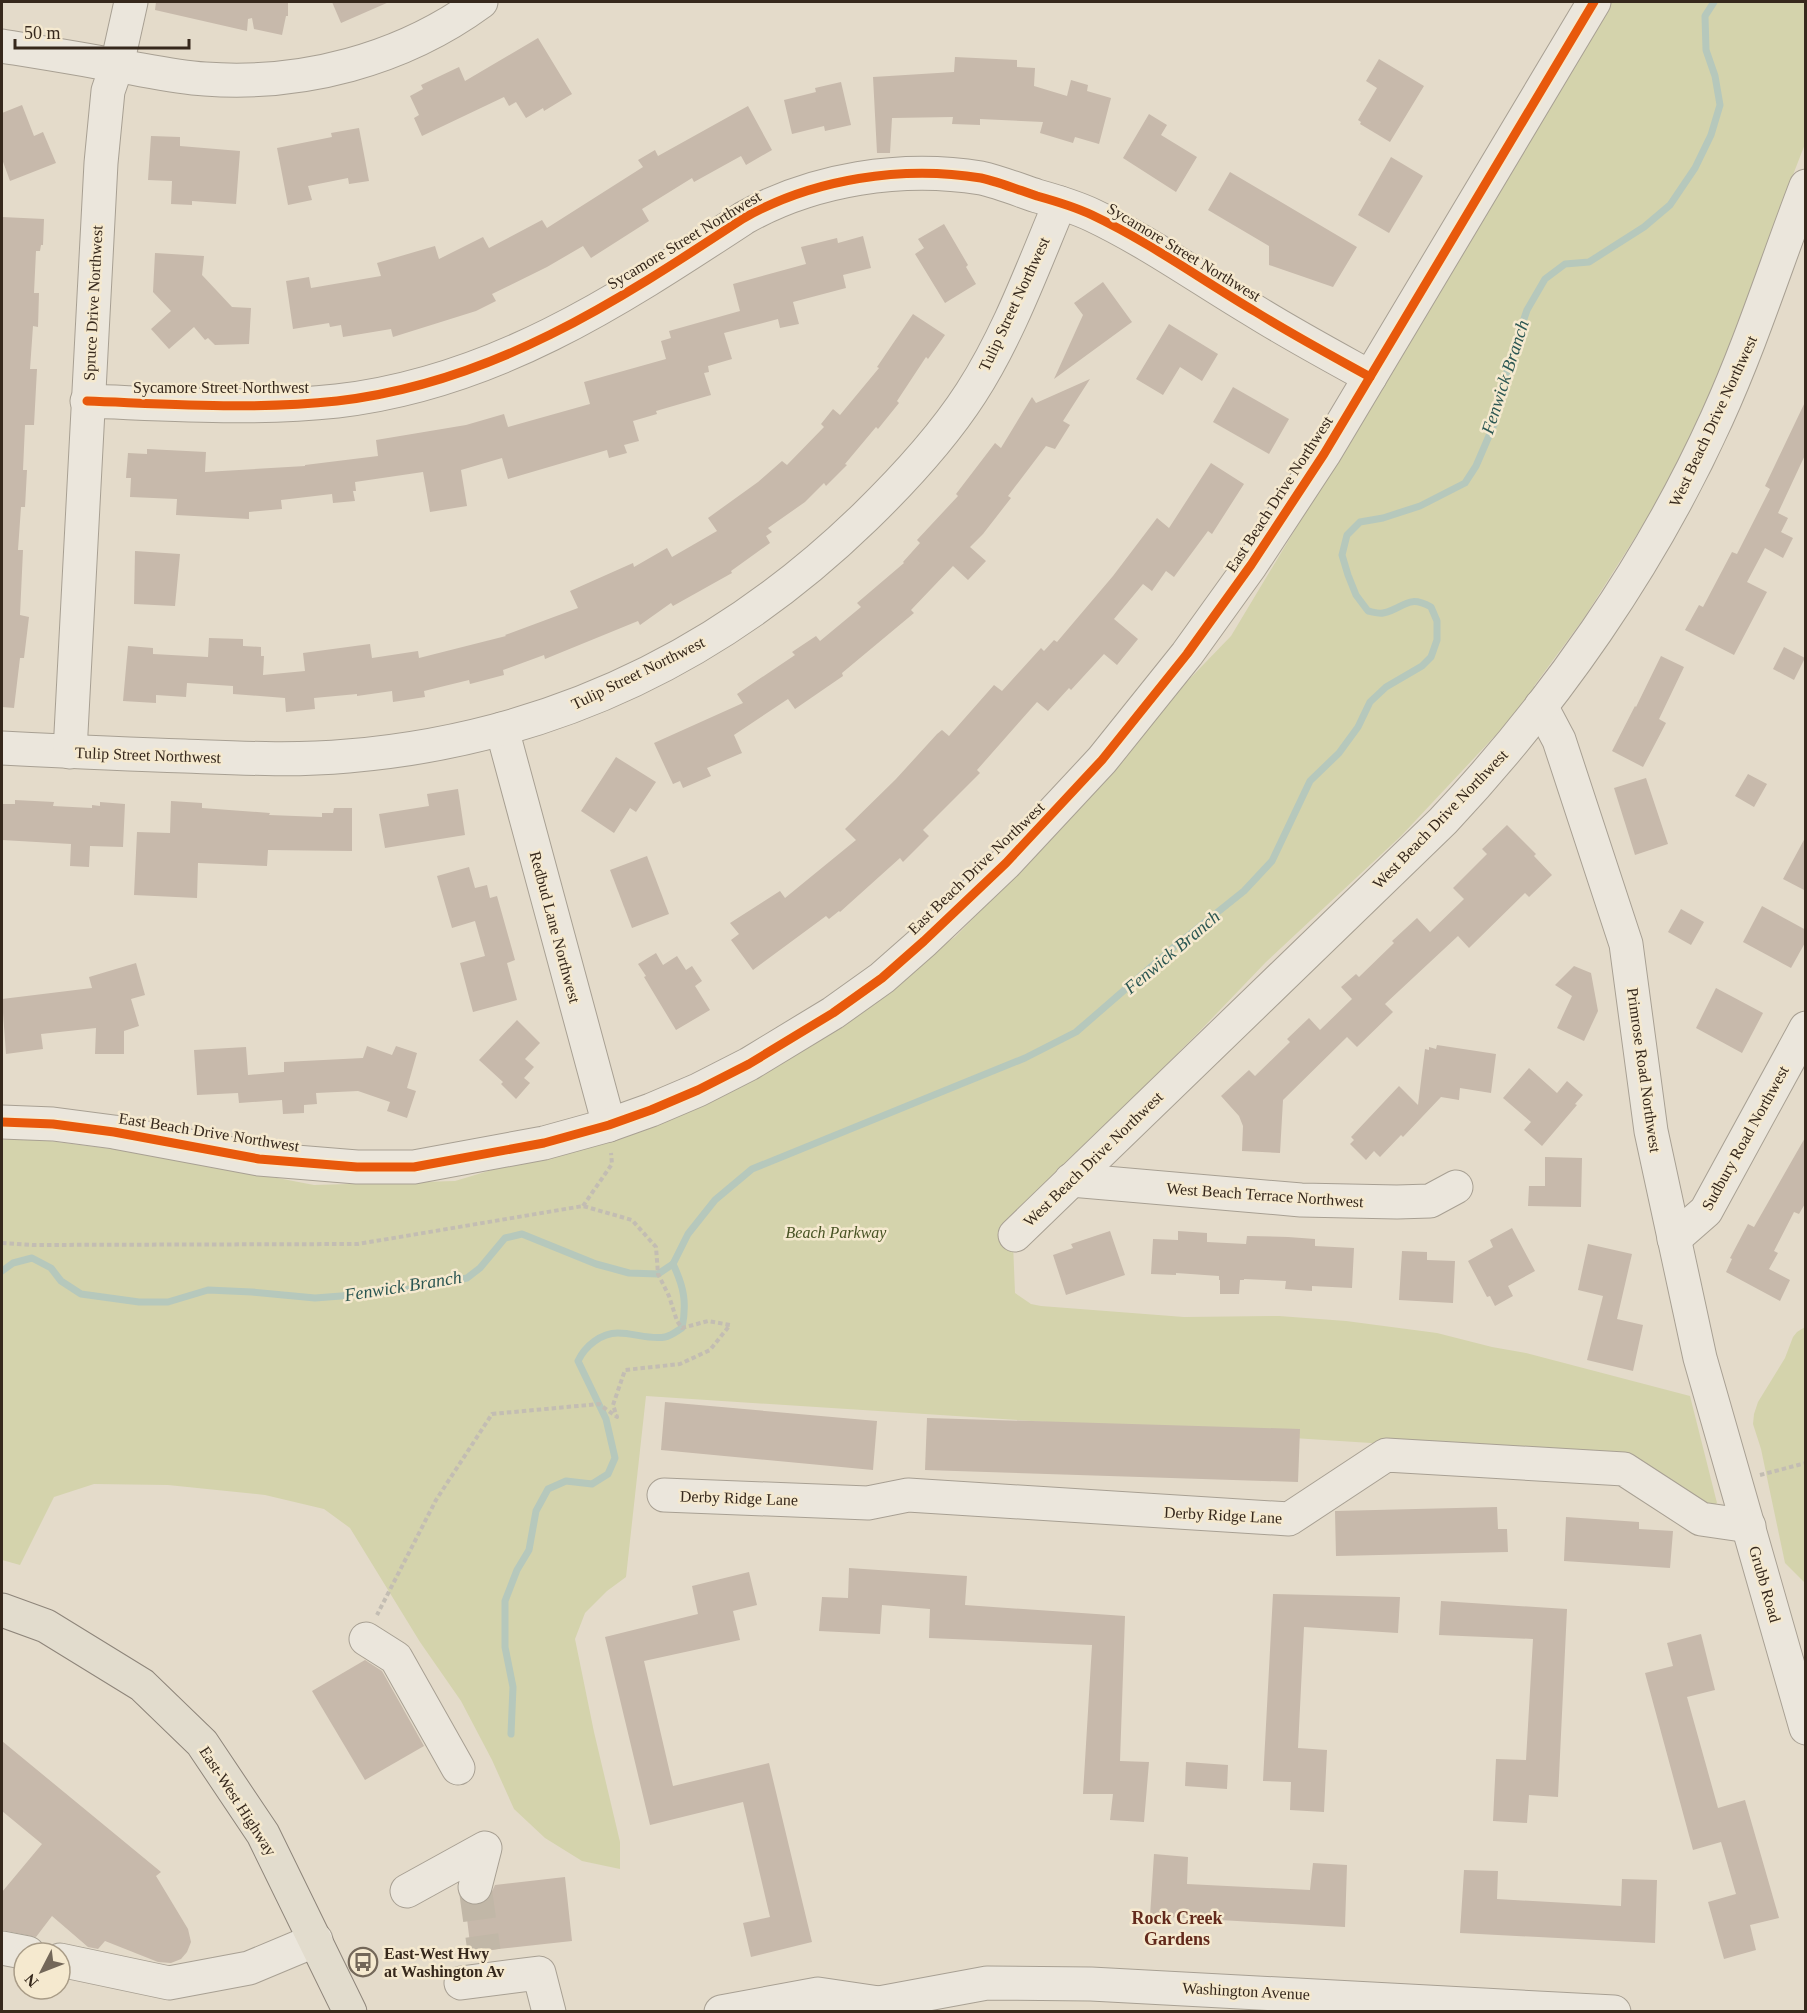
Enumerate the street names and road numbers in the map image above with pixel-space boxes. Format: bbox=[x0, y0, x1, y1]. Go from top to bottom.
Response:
street label: Sycamore Street Northwest bbox=[604, 187, 765, 293]
street label: Sycamore Street Northwest bbox=[1104, 199, 1264, 306]
street label: Spruce Drive Northwest bbox=[80, 224, 107, 381]
street label: Tulip Street Northwest bbox=[975, 234, 1054, 374]
street label: West Beach Drive Northwest bbox=[1666, 332, 1760, 509]
street label: Sycamore Street Northwest bbox=[133, 379, 310, 397]
street label: East Beach Drive Northwest bbox=[1222, 412, 1336, 575]
street label: Tulip Street Northwest bbox=[569, 633, 708, 714]
street label: Tulip Street Northwest bbox=[75, 744, 222, 767]
street label: West Beach Drive Northwest bbox=[1369, 746, 1511, 892]
street label: East Beach Drive Northwest bbox=[904, 798, 1048, 938]
street label: Redbud Lane Northwest bbox=[527, 849, 584, 1005]
street label: Primrose Road Northwest bbox=[1624, 987, 1664, 1154]
street label: Sudbury Road Northwest bbox=[1698, 1062, 1793, 1214]
street label: West Beach Drive Northwest bbox=[1020, 1088, 1166, 1230]
street label: East Beach Drive Northwest bbox=[117, 1109, 301, 1155]
street label: West Beach Terrace Northwest bbox=[1166, 1180, 1365, 1210]
street label: Derby Ridge Lane bbox=[680, 1487, 798, 1510]
street label: Derby Ridge Lane bbox=[1163, 1503, 1282, 1528]
street label: Grubb Road bbox=[1746, 1544, 1784, 1624]
street label: East-West Highway bbox=[195, 1743, 280, 1859]
street label: Washington Avenue bbox=[1182, 1979, 1310, 2004]

